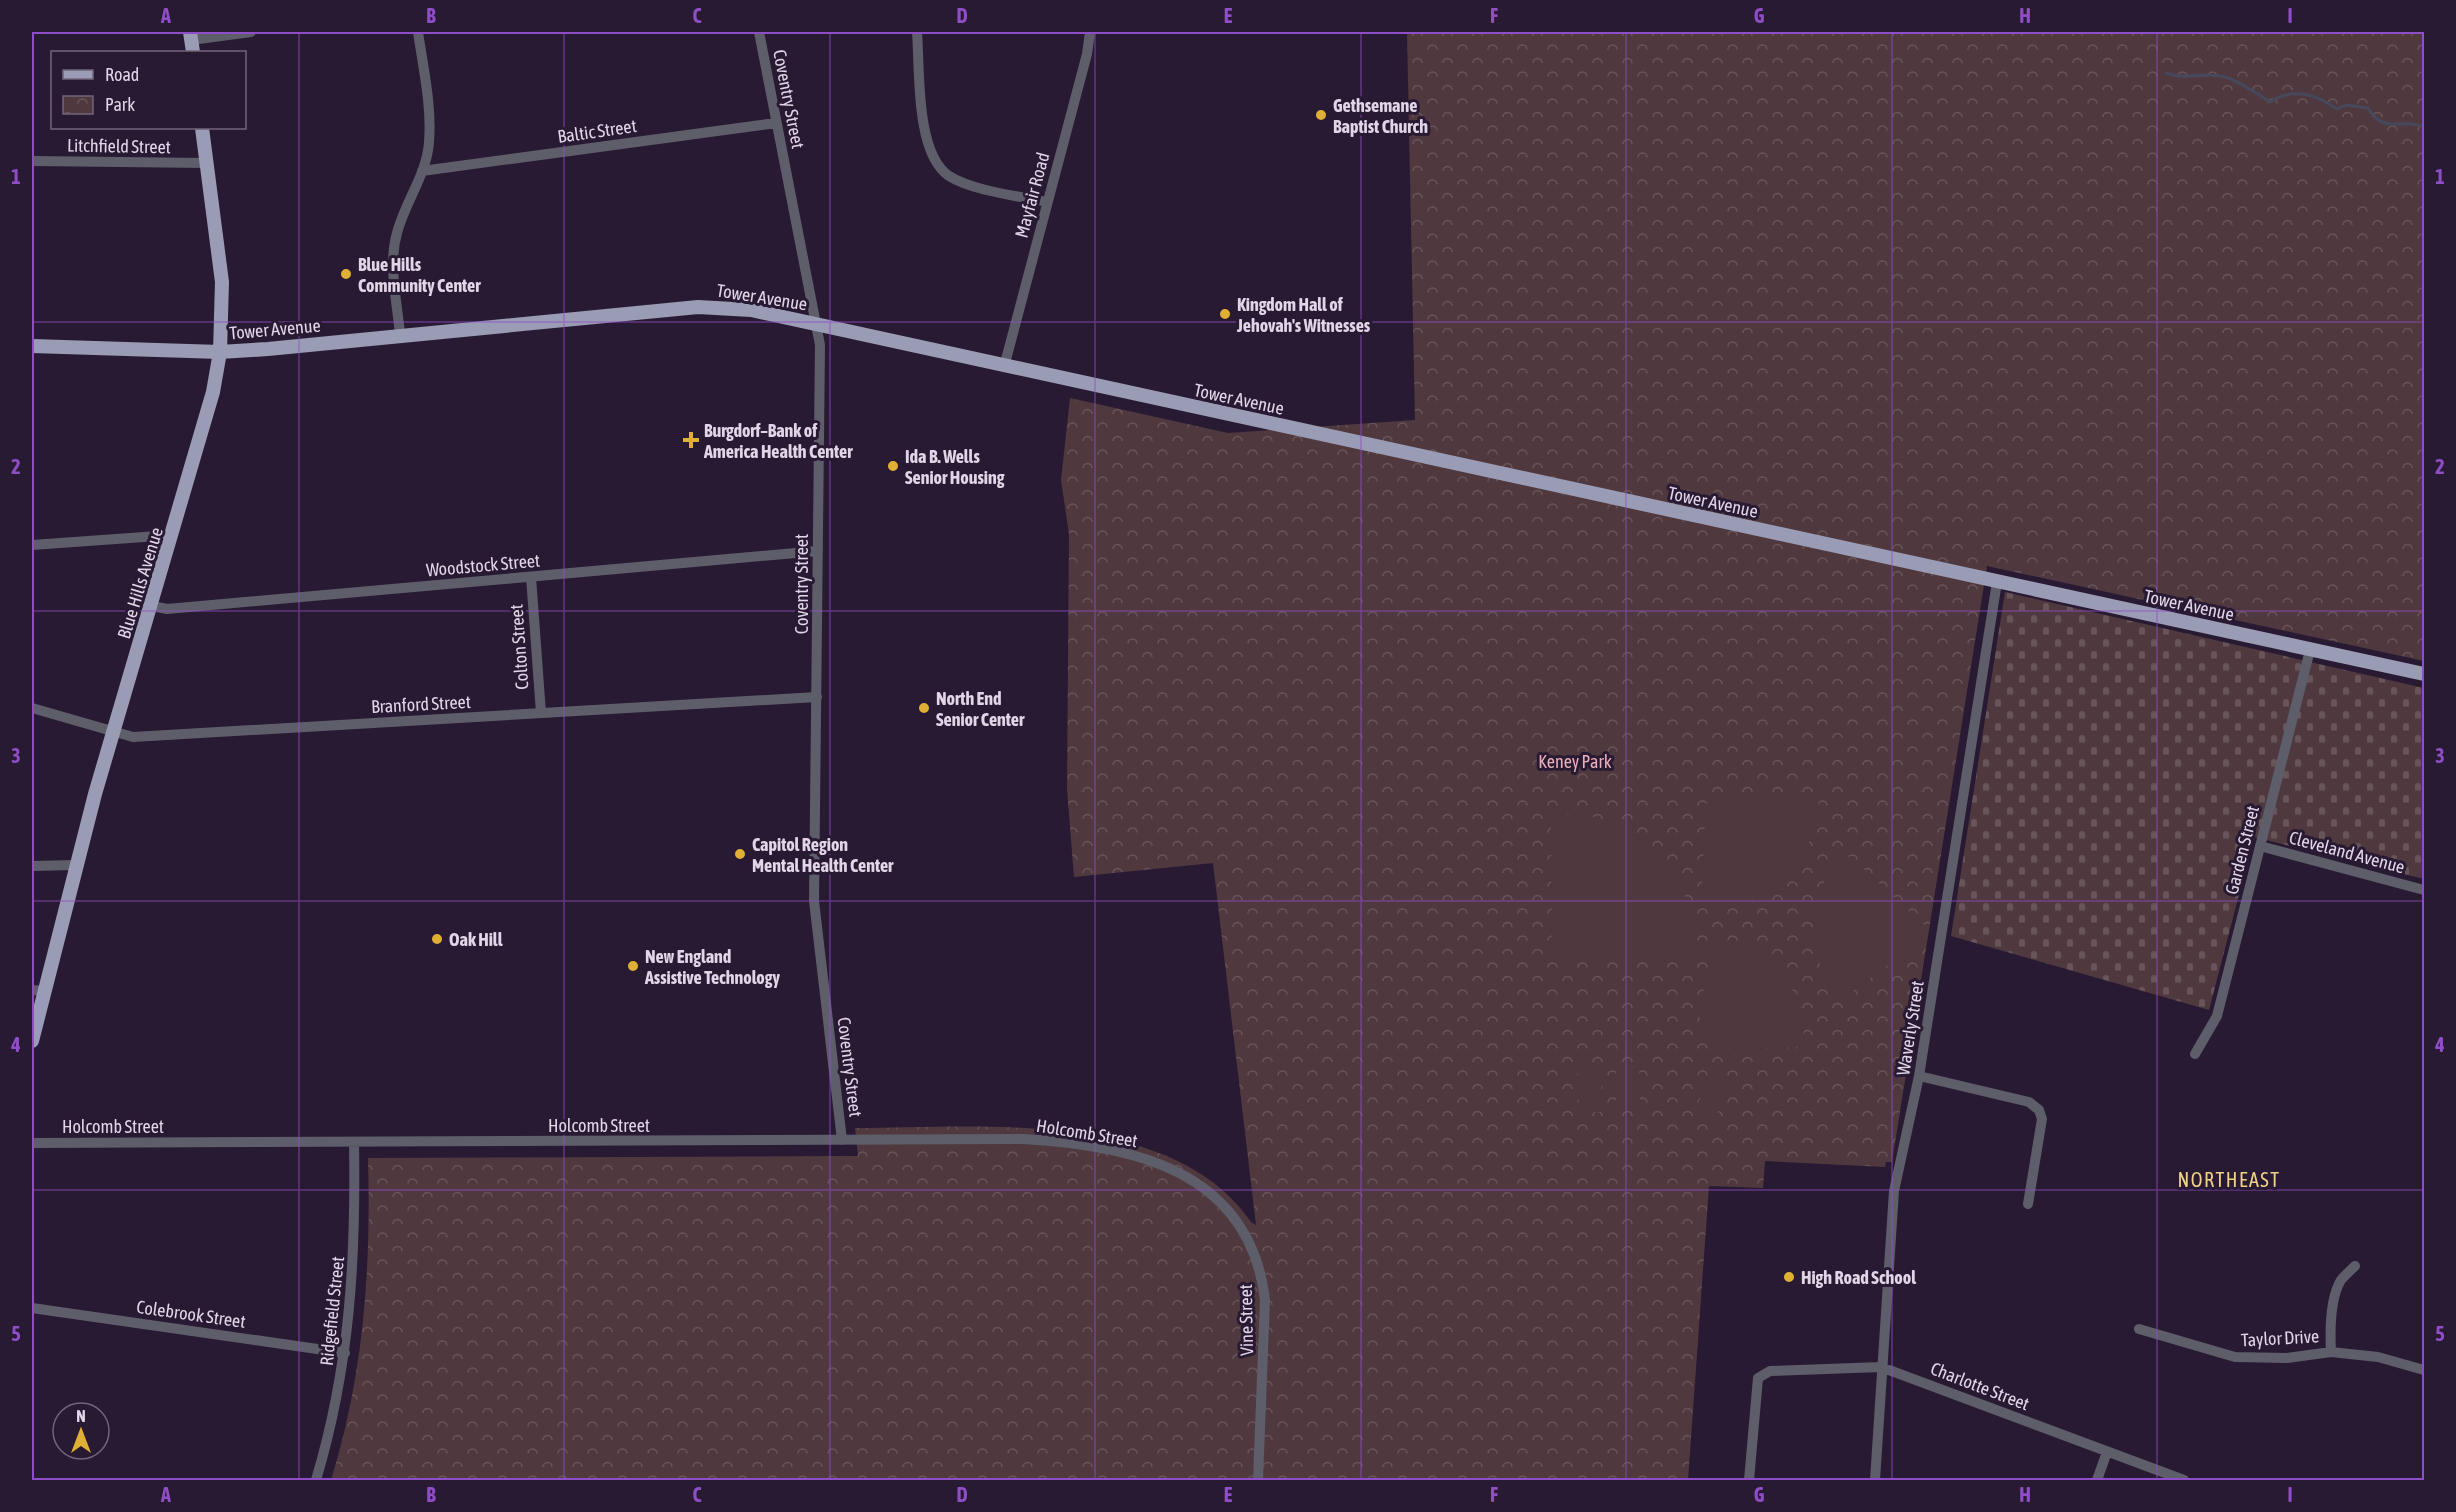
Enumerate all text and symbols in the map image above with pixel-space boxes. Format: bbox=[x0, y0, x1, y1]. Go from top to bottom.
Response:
text: A bbox=[160, 4, 171, 27]
text: B bbox=[426, 4, 436, 27]
text: C bbox=[693, 4, 702, 27]
text: D bbox=[956, 4, 968, 27]
text: E bbox=[1224, 4, 1233, 27]
text: F bbox=[1490, 4, 1498, 27]
text: G bbox=[1754, 4, 1765, 27]
text: H bbox=[2019, 4, 2031, 27]
text: I bbox=[2287, 4, 2293, 27]
street label: Coventry Street bbox=[769, 48, 809, 150]
legend bbox=[51, 51, 246, 129]
text: Road bbox=[105, 64, 139, 85]
text: Park bbox=[105, 94, 135, 115]
place label: Gethsemane Baptist Church bbox=[1333, 95, 1428, 137]
marker: Gethsemane Baptist Church bbox=[1314, 108, 1328, 122]
street label: Baltic Street bbox=[556, 115, 638, 147]
street label: Litchfield Street bbox=[67, 135, 171, 157]
street label: Mayfair Road bbox=[1011, 150, 1053, 240]
text: 1 bbox=[11, 165, 21, 188]
text: 1 bbox=[2435, 165, 2445, 188]
place label: Blue Hills Community Center bbox=[358, 254, 481, 296]
marker: Blue Hills Community Center bbox=[339, 267, 353, 281]
street label: Tower Avenue bbox=[715, 279, 809, 315]
place label: Kingdom Hall of Jehovah's Witnesses bbox=[1236, 294, 1371, 336]
marker: Kingdom Hall of Jehovah's Witnesses bbox=[1218, 307, 1232, 321]
street label: Tower Avenue bbox=[229, 315, 321, 343]
street label: Tower Avenue bbox=[1192, 379, 1286, 419]
place label: Burgdorf–Bank of America Health Center bbox=[703, 420, 853, 462]
marker: Burgdorf–Bank of America Health Center bbox=[682, 431, 700, 449]
place label: Ida B. Wells Senior Housing bbox=[905, 446, 1005, 488]
text: 2 bbox=[11, 455, 21, 478]
text: 2 bbox=[2435, 455, 2445, 478]
marker: Ida B. Wells Senior Housing bbox=[886, 459, 900, 473]
street label: Tower Avenue bbox=[1666, 482, 1760, 522]
street label: Blue Hills Avenue bbox=[113, 525, 167, 641]
street label: Coventry Street bbox=[791, 534, 812, 634]
street label: Woodstock Street bbox=[425, 550, 541, 580]
street label: Tower Avenue bbox=[2142, 585, 2236, 625]
street label: Colton Street bbox=[506, 604, 532, 690]
place label: North End Senior Center bbox=[936, 688, 1025, 730]
street label: Branford Street bbox=[371, 691, 471, 717]
marker: North End Senior Center bbox=[917, 701, 931, 715]
text: 3 bbox=[11, 744, 21, 767]
text: 3 bbox=[2435, 744, 2445, 767]
park label: Keney Park bbox=[1538, 751, 1612, 772]
street label: Garden Street bbox=[2221, 803, 2263, 897]
street label: Cleveland Avenue bbox=[2287, 826, 2407, 878]
place label: Capitol Region Mental Health Center bbox=[752, 834, 894, 876]
marker: Capitol Region Mental Health Center bbox=[733, 847, 747, 861]
place label: Oak Hill bbox=[449, 929, 503, 950]
marker: Oak Hill bbox=[430, 932, 444, 946]
place label: New England Assistive Technology bbox=[644, 946, 780, 988]
marker: New England Assistive Technology bbox=[626, 959, 640, 973]
street label: Waverly Street bbox=[1892, 979, 1928, 1077]
street label: Coventry Street bbox=[833, 1016, 867, 1118]
text: 4 bbox=[10, 1033, 21, 1056]
text: 4 bbox=[2434, 1033, 2445, 1056]
street label: Holcomb Street bbox=[548, 1115, 650, 1136]
street label: Holcomb Street bbox=[1035, 1115, 1139, 1151]
street label: Holcomb Street bbox=[62, 1116, 164, 1137]
district label: NORTHEAST bbox=[2178, 1168, 2280, 1191]
street label: Ridgefield Street bbox=[316, 1255, 348, 1367]
place label: High Road School bbox=[1801, 1267, 1916, 1288]
marker: High Road School bbox=[1782, 1270, 1796, 1284]
street label: Vine Street bbox=[1235, 1284, 1257, 1356]
street label: Colebrook Street bbox=[135, 1296, 247, 1332]
text: 5 bbox=[11, 1322, 21, 1345]
text: 5 bbox=[2435, 1322, 2445, 1345]
street label: Taylor Drive bbox=[2240, 1325, 2320, 1351]
street label: Charlotte Street bbox=[1928, 1358, 2032, 1414]
north arrow bbox=[51, 1401, 111, 1461]
text: N bbox=[76, 1407, 86, 1425]
text: A bbox=[160, 1483, 171, 1506]
text: B bbox=[426, 1483, 436, 1506]
text: C bbox=[693, 1483, 702, 1506]
text: D bbox=[956, 1483, 968, 1506]
text: E bbox=[1224, 1483, 1233, 1506]
text: F bbox=[1490, 1483, 1498, 1506]
text: G bbox=[1754, 1483, 1765, 1506]
text: H bbox=[2019, 1483, 2031, 1506]
text: I bbox=[2287, 1483, 2293, 1506]

